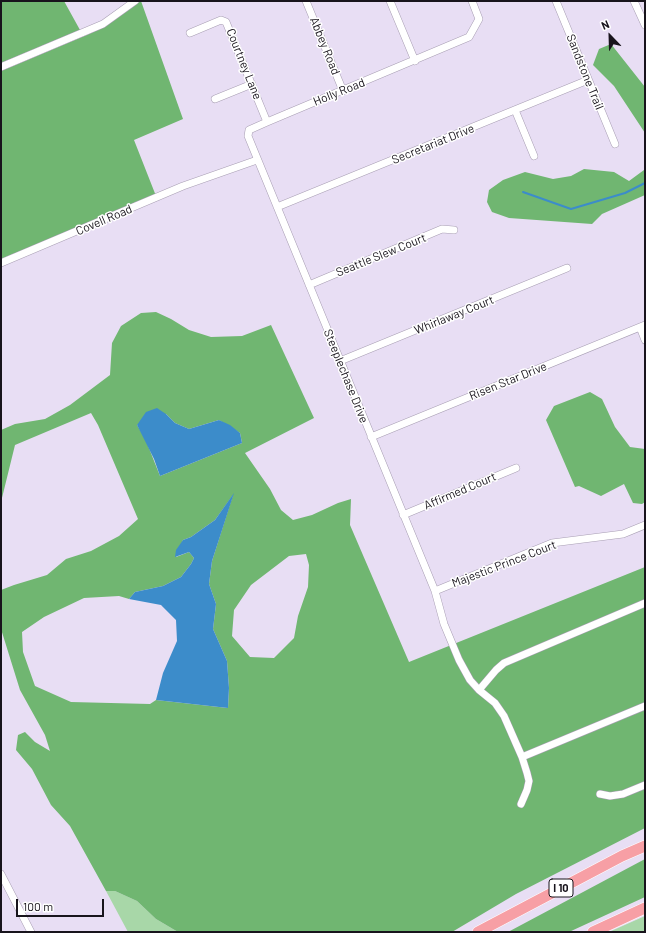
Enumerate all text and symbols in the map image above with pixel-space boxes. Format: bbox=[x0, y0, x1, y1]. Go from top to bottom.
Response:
street label: Abbey Road bbox=[307, 15, 343, 77]
north arrow bbox=[590, 16, 630, 56]
text: N bbox=[599, 17, 611, 32]
street label: Courtney Lane bbox=[223, 26, 265, 102]
street label: Sandstone Trail bbox=[563, 32, 607, 112]
street label: Holly Road bbox=[311, 75, 367, 109]
street label: Secretariat Drive bbox=[390, 121, 476, 167]
street label: Covell Road bbox=[74, 202, 134, 238]
street label: Seattle Slew Court bbox=[334, 230, 428, 280]
street label: Whirlaway Court bbox=[412, 292, 496, 338]
street label: Steeplechase Drive bbox=[321, 327, 371, 425]
street label: Risen Star Drive bbox=[467, 359, 549, 403]
street label: Affirmed Court bbox=[422, 469, 498, 513]
street label: Majestic Prince Court bbox=[450, 537, 558, 591]
road number: I 10 bbox=[549, 879, 573, 897]
scale bar bbox=[18, 891, 106, 917]
text: 100 m bbox=[23, 899, 53, 913]

